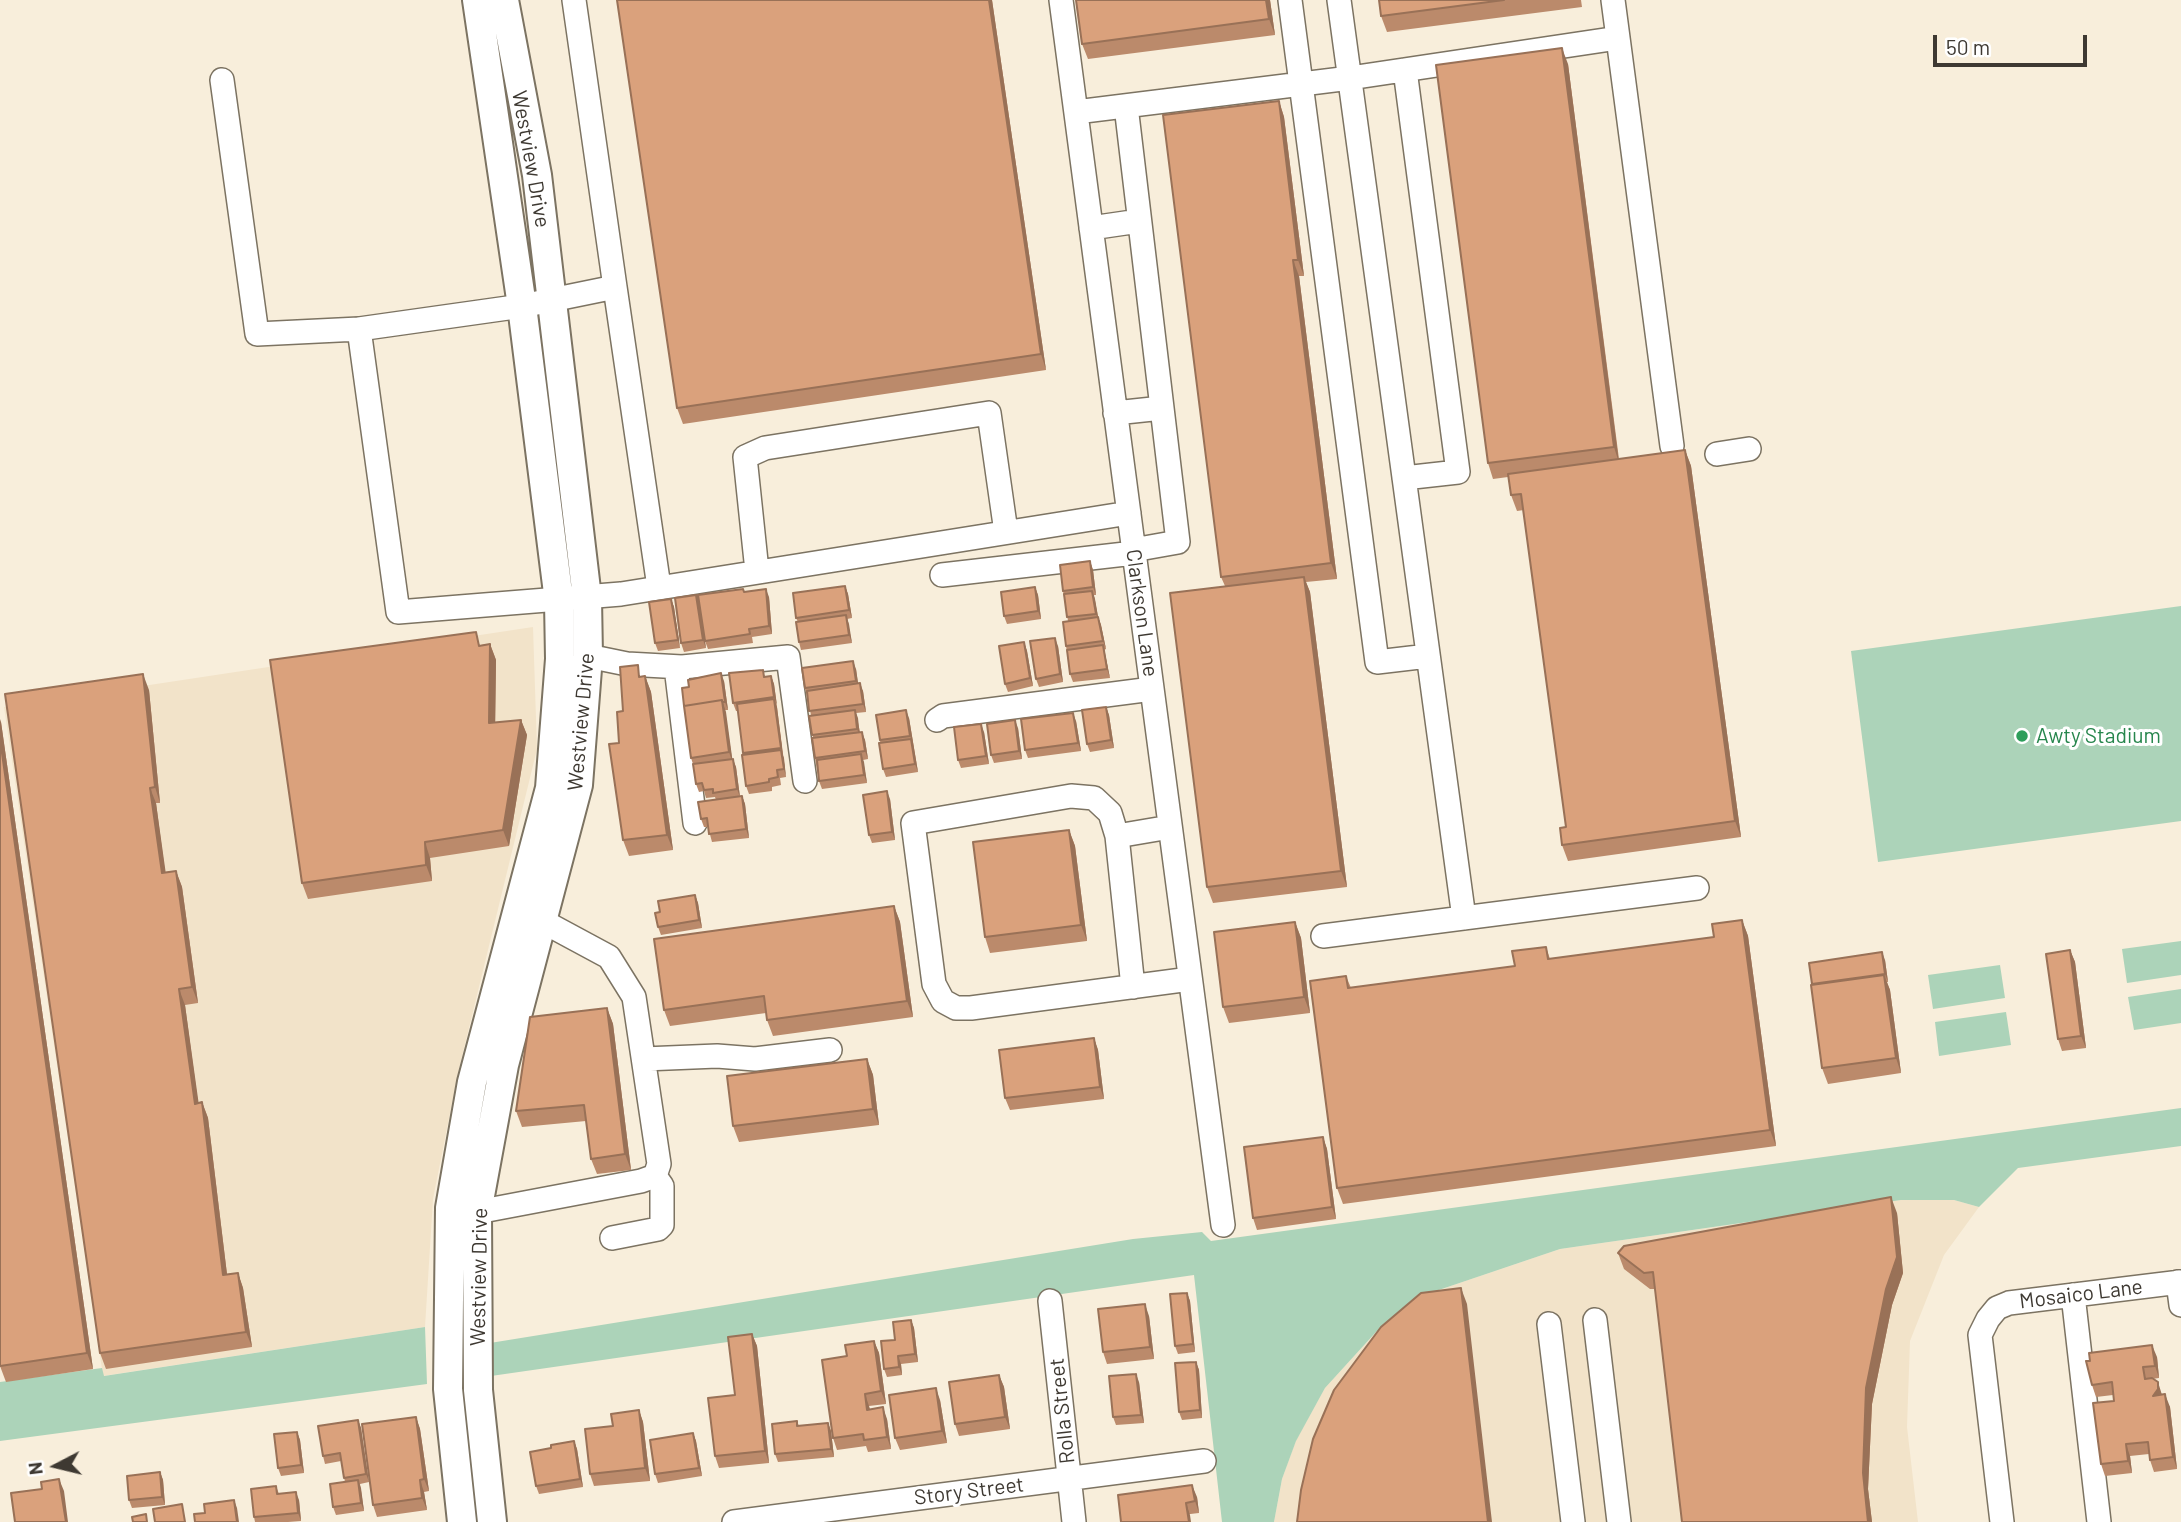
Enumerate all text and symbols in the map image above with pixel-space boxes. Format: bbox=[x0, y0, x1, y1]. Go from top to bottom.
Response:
scale bar bbox=[1936, 21, 2090, 65]
text: 50 m bbox=[1946, 34, 1990, 59]
street label: Westview Drive bbox=[507, 89, 555, 229]
street label: Clarkson Lane bbox=[1121, 548, 1163, 678]
street label: Westview Drive bbox=[562, 652, 600, 792]
place label: Awty Stadium bbox=[2036, 723, 2161, 749]
marker: Awty Stadium bbox=[2014, 728, 2030, 744]
street label: Westview Drive bbox=[465, 1208, 493, 1346]
street label: Mosaico Lane bbox=[2018, 1274, 2144, 1314]
street label: Rolla Street bbox=[1044, 1357, 1080, 1465]
north arrow bbox=[21, 1431, 91, 1501]
text: N bbox=[22, 1461, 47, 1476]
street label: Story Street bbox=[913, 1472, 1025, 1510]

